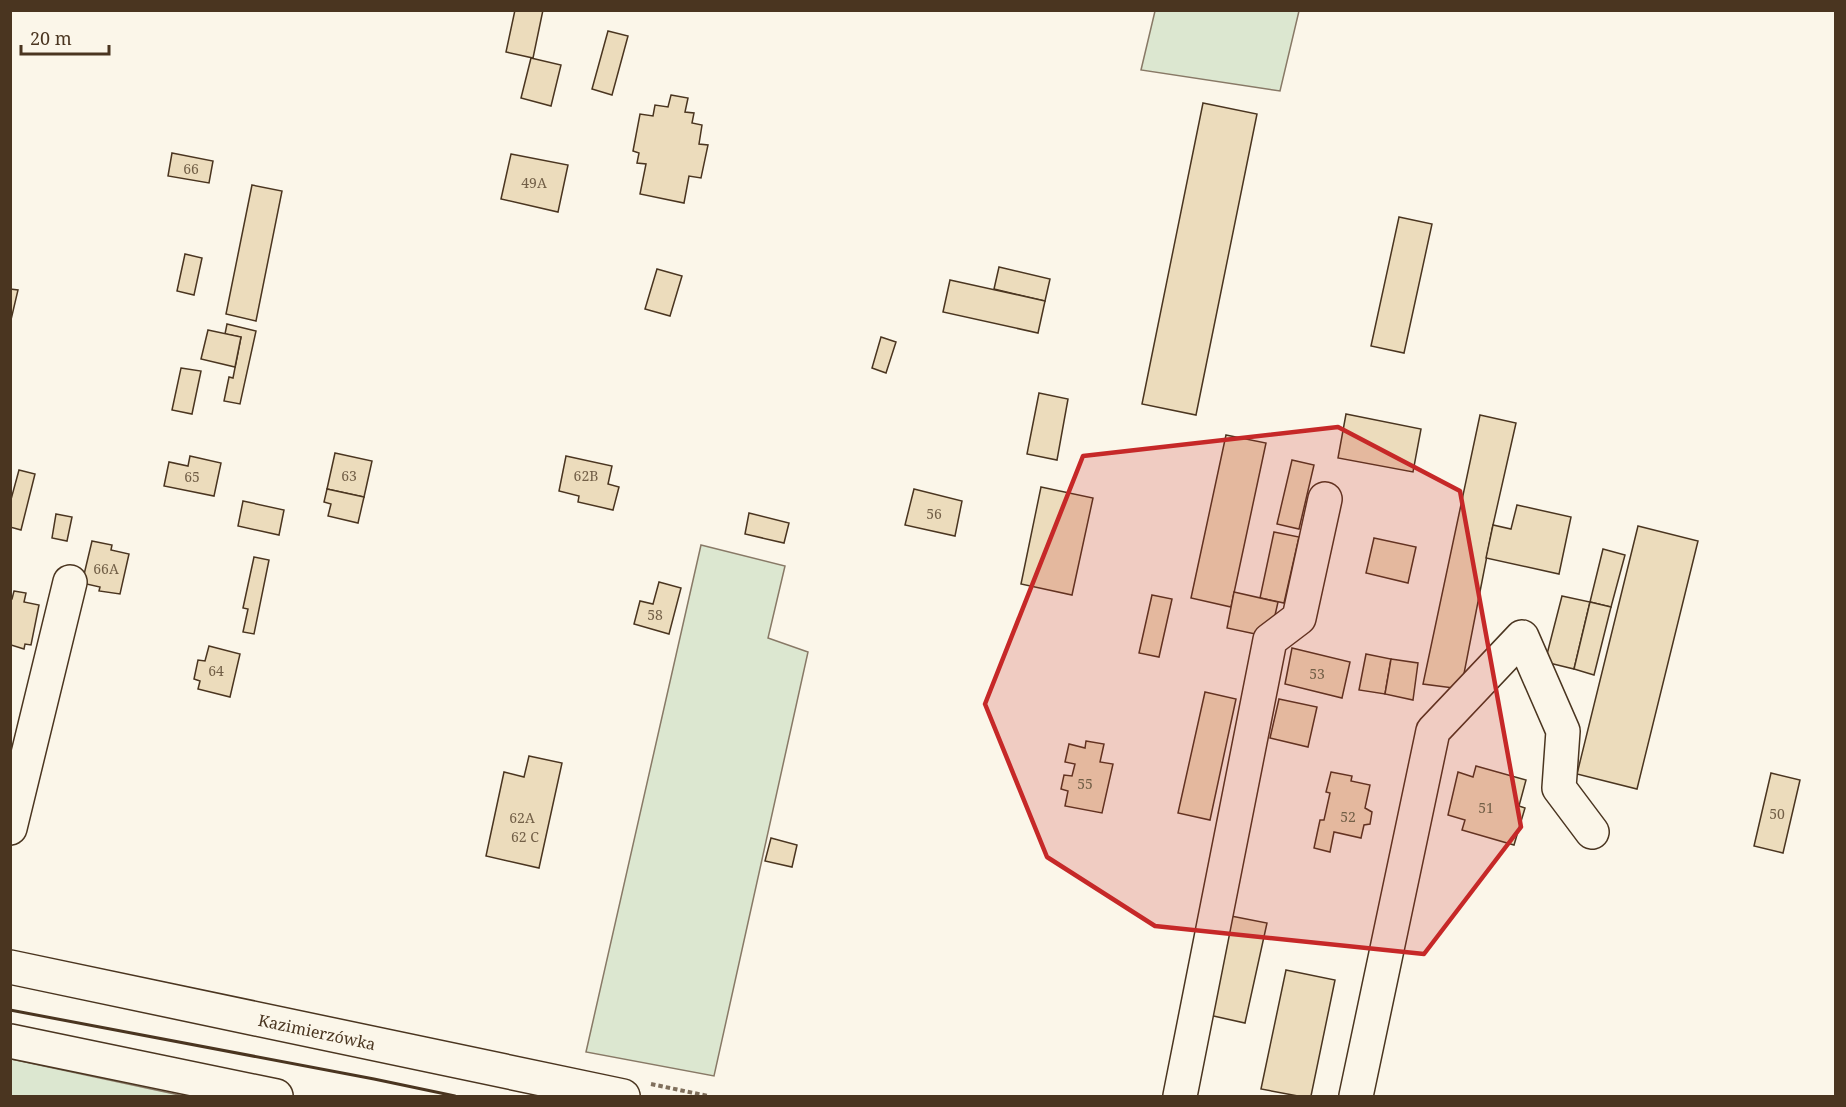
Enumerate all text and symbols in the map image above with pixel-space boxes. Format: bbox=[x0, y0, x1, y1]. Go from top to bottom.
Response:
scale bar bbox=[21, 18, 110, 56]
text: 20 m bbox=[30, 26, 72, 50]
house number: 66 bbox=[183, 159, 199, 178]
house number: 49A bbox=[521, 173, 547, 192]
house number: 63 bbox=[341, 466, 357, 485]
house number: 62B bbox=[574, 466, 598, 485]
house number: 65 bbox=[184, 467, 200, 486]
house number: 56 bbox=[926, 504, 942, 523]
house number: 66A bbox=[93, 559, 119, 578]
house number: 58 bbox=[647, 605, 663, 624]
house number: 64 bbox=[208, 661, 224, 680]
house number: 53 bbox=[1309, 664, 1325, 683]
house number: 55 bbox=[1077, 774, 1093, 793]
house number: 51 bbox=[1478, 798, 1494, 817]
house number: 50 bbox=[1769, 804, 1785, 823]
house number: 52 bbox=[1340, 807, 1356, 826]
house number: 62A bbox=[509, 808, 535, 827]
house number: 62 C bbox=[511, 827, 539, 846]
street label: Kazimierzówka bbox=[256, 1009, 378, 1055]

